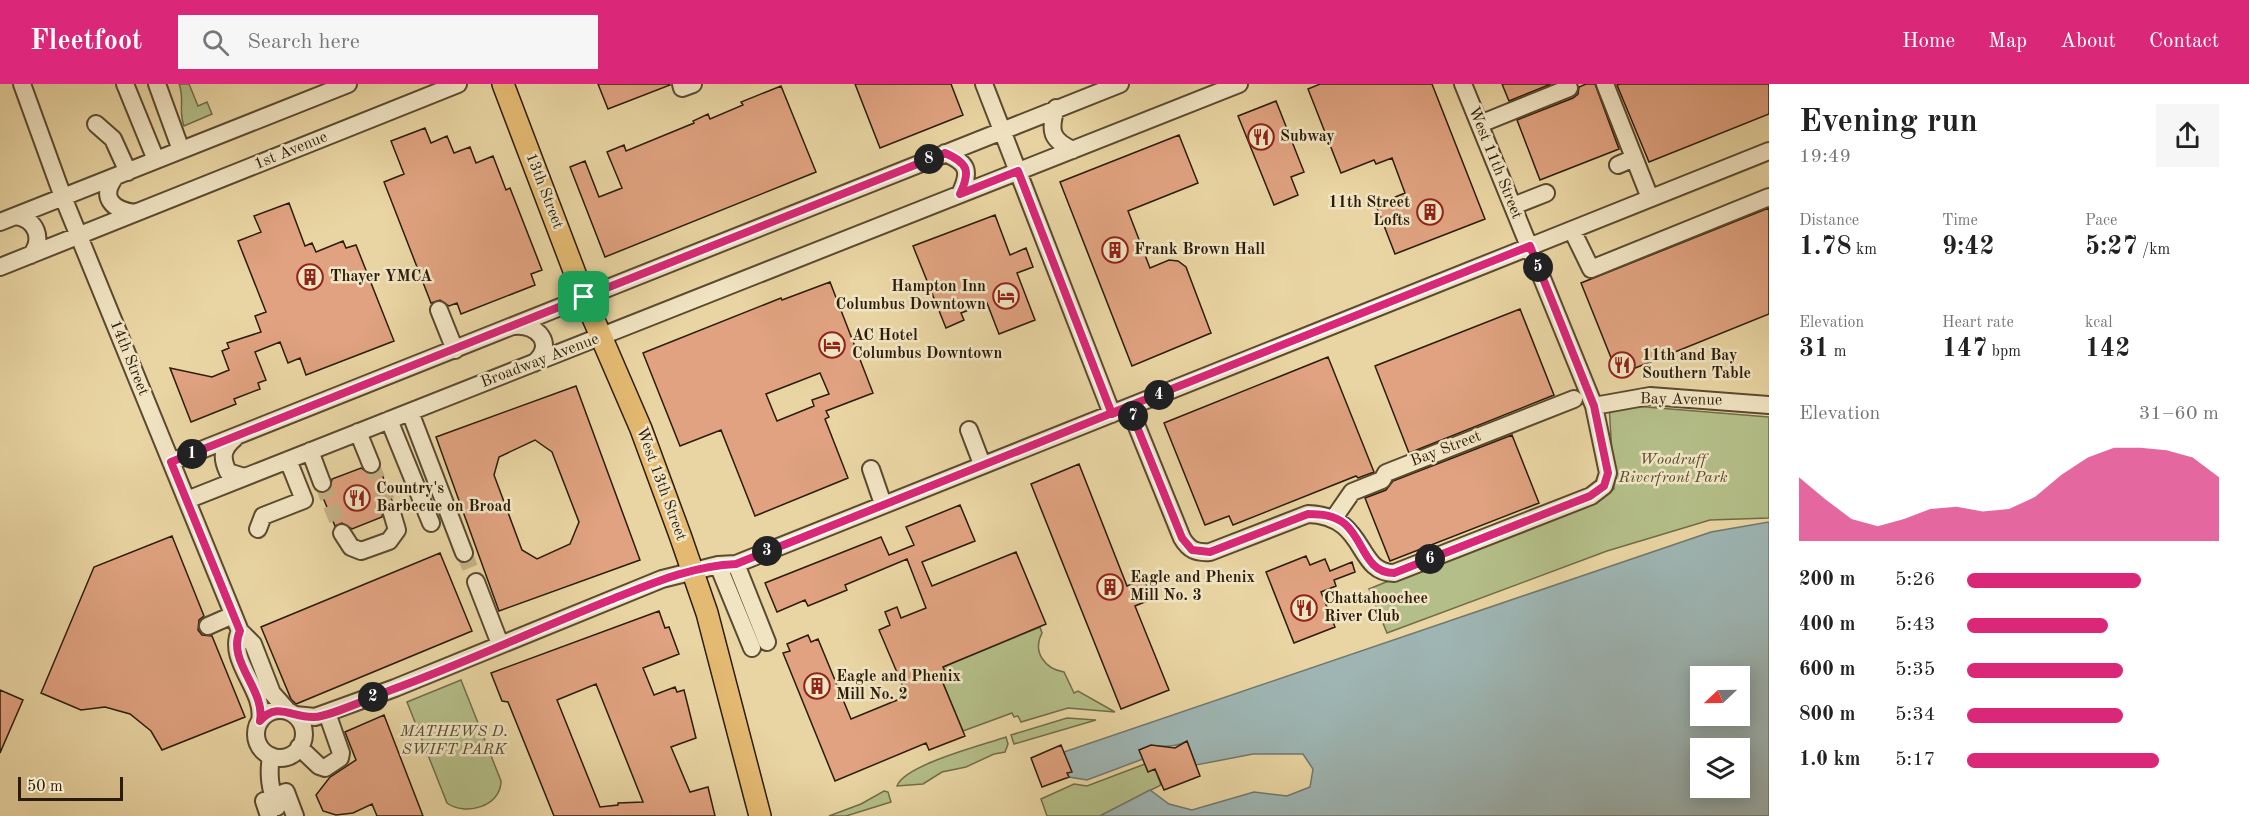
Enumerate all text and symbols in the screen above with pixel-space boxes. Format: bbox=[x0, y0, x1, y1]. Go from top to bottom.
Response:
search box bbox=[178, 15, 598, 69]
icon: search bbox=[199, 26, 232, 59]
text: Fleetfoot bbox=[30, 28, 142, 56]
text: Search here bbox=[247, 31, 360, 53]
text: Home bbox=[1902, 31, 1955, 52]
text: Map bbox=[1988, 31, 2027, 52]
text: About bbox=[2060, 31, 2116, 52]
text: Contact bbox=[2149, 31, 2219, 52]
button: share bbox=[2156, 104, 2219, 167]
street label: West 11th Street bbox=[1465, 105, 1525, 222]
text: Evening run bbox=[1799, 106, 1978, 139]
restaurant icon: Subway bbox=[1246, 122, 1276, 152]
street label: 1st Avenue bbox=[252, 129, 330, 173]
place label: Subway bbox=[1280, 129, 1335, 145]
pin: 8 bbox=[914, 144, 944, 174]
text: 19:49 bbox=[1799, 147, 1851, 167]
street label: 13th Street bbox=[522, 151, 566, 231]
text: 8 bbox=[924, 151, 934, 167]
place label: 11th Street Lofts bbox=[1329, 195, 1410, 229]
building icon: 11th Street Lofts bbox=[1415, 197, 1445, 227]
text: Distance bbox=[1799, 213, 1859, 229]
text: Time bbox=[1942, 213, 1978, 229]
text: Pace bbox=[2085, 213, 2117, 229]
text: 1.78 bbox=[1799, 234, 1852, 260]
text: 9:42 bbox=[1942, 234, 1995, 260]
text: 5:27 bbox=[2085, 234, 2138, 260]
building icon: Frank Brown Hall bbox=[1100, 235, 1130, 265]
place label: Frank Brown Hall bbox=[1134, 242, 1265, 258]
text: km bbox=[1852, 242, 1877, 258]
text: /km bbox=[2138, 242, 2170, 258]
pin: 5 bbox=[1523, 252, 1553, 282]
text: 5 bbox=[1533, 259, 1543, 275]
building icon: Thayer YMCA bbox=[295, 262, 325, 292]
place label: Thayer YMCA bbox=[330, 269, 432, 285]
pin bbox=[558, 271, 609, 322]
place label: Hampton Inn Columbus Downtown bbox=[836, 279, 986, 313]
icon: arrive bbox=[567, 280, 600, 313]
hotel icon: Hampton Inn Columbus Downtown bbox=[991, 281, 1021, 311]
text: Elevation bbox=[1799, 315, 1864, 331]
text: Heart rate bbox=[1942, 315, 2014, 331]
text: kcal bbox=[2085, 315, 2113, 331]
street label: 14th Street bbox=[107, 318, 152, 398]
place label: AC Hotel Columbus Downtown bbox=[852, 328, 1003, 362]
hotel icon: AC Hotel Columbus Downtown bbox=[817, 330, 847, 360]
street label: Broadway Avenue bbox=[479, 331, 601, 391]
text: 31 bbox=[1799, 336, 1829, 362]
text: 147 bbox=[1942, 336, 1987, 362]
text: 142 bbox=[2085, 336, 2130, 362]
text: m bbox=[1829, 344, 1846, 360]
text: bpm bbox=[1987, 344, 2021, 360]
place label: 11th and Bay Southern Table bbox=[1642, 348, 1751, 382]
restaurant icon: 11th and Bay Southern Table bbox=[1607, 350, 1637, 380]
pin: 4 bbox=[1144, 380, 1174, 410]
text: 4 bbox=[1154, 387, 1164, 403]
street label: Bay Avenue bbox=[1640, 391, 1722, 409]
pin: 7 bbox=[1118, 401, 1148, 431]
text: Elevation bbox=[1799, 404, 1880, 424]
text: 31–60 m bbox=[2139, 404, 2219, 424]
text: 7 bbox=[1128, 408, 1138, 424]
street label: West 13th Street bbox=[633, 425, 689, 543]
street label: Bay Street bbox=[1409, 428, 1484, 470]
pin: 1 bbox=[177, 439, 207, 469]
text: 1 bbox=[187, 446, 197, 462]
park label: Woodruff Riverfront Park bbox=[1617, 452, 1728, 486]
place label: Country's Barbecue on Broad bbox=[376, 481, 512, 515]
restaurant icon: Country's Barbecue on Broad bbox=[342, 483, 372, 513]
pin: 3 bbox=[752, 536, 782, 566]
text: 3 bbox=[762, 543, 772, 559]
pin: 6 bbox=[1415, 544, 1445, 574]
text: 6 bbox=[1425, 551, 1435, 567]
place label: Eagle and Phenix Mill No. 3 bbox=[1130, 570, 1255, 604]
text: 200 m bbox=[1799, 570, 1855, 590]
text: 5:26 bbox=[1895, 570, 1935, 590]
building icon: Eagle and Phenix Mill No. 3 bbox=[1095, 572, 1125, 602]
place label: Chattahoochee River Club bbox=[1324, 591, 1428, 625]
restaurant icon: Chattahoochee River Club bbox=[1289, 593, 1319, 623]
text: 400 m bbox=[1799, 615, 1855, 635]
text: 5:43 bbox=[1895, 615, 1935, 635]
text: 600 m bbox=[1799, 660, 1855, 680]
text: 5:35 bbox=[1895, 660, 1935, 680]
north arrow bbox=[1690, 666, 1750, 726]
map controls bbox=[1690, 666, 1750, 798]
place label: Eagle and Phenix Mill No. 2 bbox=[836, 669, 961, 703]
building icon: Eagle and Phenix Mill No. 2 bbox=[802, 671, 832, 701]
pin: 2 bbox=[358, 682, 388, 712]
text: 2 bbox=[368, 689, 378, 705]
text: 800 m bbox=[1799, 705, 1855, 725]
text: 5:34 bbox=[1895, 705, 1935, 725]
park label: MATHEWS D. SWIFT PARK bbox=[399, 724, 508, 758]
button: layers bbox=[1690, 738, 1750, 798]
text: 1.0 km bbox=[1799, 750, 1861, 770]
text: 5:17 bbox=[1895, 750, 1935, 770]
scale bar bbox=[18, 774, 123, 802]
text: 50 m bbox=[27, 779, 63, 795]

